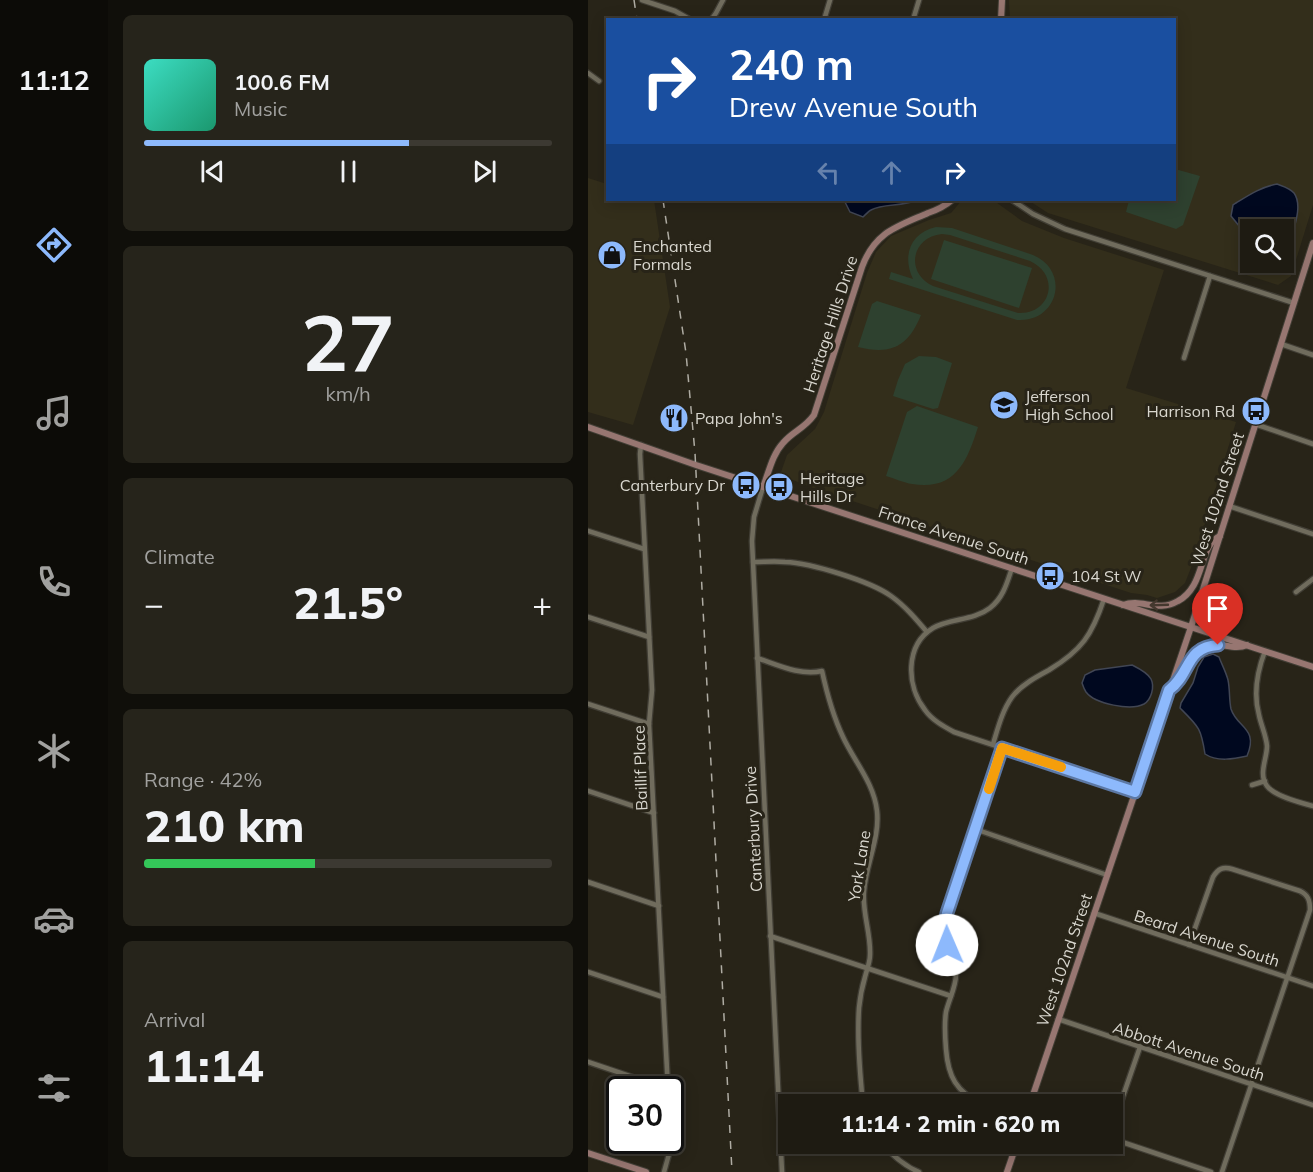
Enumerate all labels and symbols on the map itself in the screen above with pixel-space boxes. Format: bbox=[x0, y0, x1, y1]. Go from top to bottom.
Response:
place label: Enchanted Formals bbox=[633, 236, 712, 274]
shop icon: Enchanted Formals bbox=[596, 239, 628, 271]
street label: Heritage Hills Drive bbox=[798, 253, 862, 395]
place label: Jefferson High School bbox=[1025, 386, 1114, 424]
school or university icon: Jefferson High School bbox=[988, 389, 1020, 421]
bus stop icon: Harrison Rd bbox=[1240, 395, 1272, 427]
place label: Harrison Rd bbox=[1147, 401, 1235, 421]
restaurant icon: Papa John's bbox=[658, 402, 690, 434]
place label: Papa John's bbox=[695, 408, 783, 428]
street label: West 102nd Street bbox=[1186, 429, 1248, 568]
place label: Heritage Hills Dr bbox=[800, 468, 864, 506]
bus stop icon: Canterbury Dr bbox=[730, 469, 762, 501]
bus stop icon: Heritage Hills Dr bbox=[763, 471, 795, 503]
place label: Canterbury Dr bbox=[620, 475, 725, 495]
street label: France Avenue South bbox=[876, 501, 1032, 569]
bus stop icon: 104 St W bbox=[1034, 560, 1066, 592]
place label: 104 St W bbox=[1071, 566, 1142, 586]
pin bbox=[1192, 583, 1243, 645]
one-way arrow bbox=[1150, 599, 1170, 610]
street label: Baillif Place bbox=[629, 725, 651, 811]
street label: Canterbury Drive bbox=[740, 765, 766, 893]
street label: York Lane bbox=[843, 829, 875, 904]
street label: West 102nd Street bbox=[1032, 890, 1096, 1029]
street label: Beard Avenue South bbox=[1132, 905, 1282, 971]
position arrow bbox=[915, 913, 979, 977]
street label: Abbott Avenue South bbox=[1111, 1017, 1267, 1085]
speed limit sign: 30 bbox=[606, 1076, 684, 1154]

